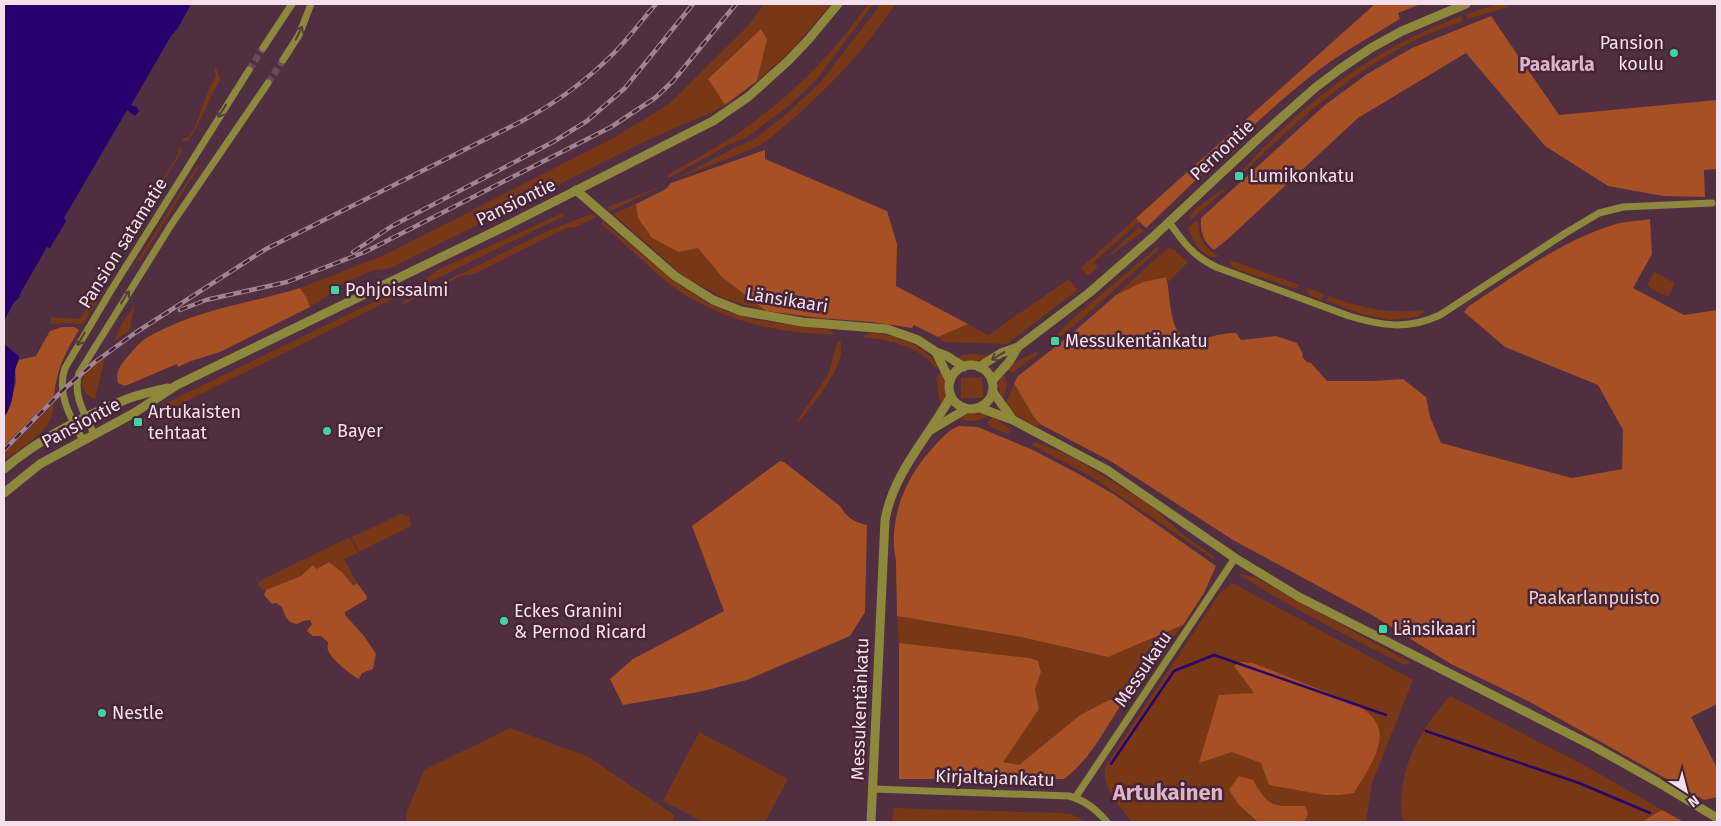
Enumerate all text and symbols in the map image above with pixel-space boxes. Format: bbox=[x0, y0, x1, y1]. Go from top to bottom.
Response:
one-way arrow bbox=[295, 26, 305, 41]
place label: Pansion koulu bbox=[1600, 32, 1664, 75]
marker: Pansion koulu bbox=[1668, 47, 1680, 59]
district label: Paakarla bbox=[1519, 53, 1595, 76]
one-way arrow bbox=[217, 104, 227, 118]
street label: Pernontie bbox=[1185, 115, 1259, 185]
place label: Lumikonkatu bbox=[1249, 165, 1355, 187]
marker: Lumikonkatu bbox=[1233, 170, 1245, 182]
street label: Pansiontie bbox=[473, 173, 559, 231]
street label: Pansion satamatie bbox=[74, 174, 172, 312]
place label: Pohjoissalmi bbox=[345, 279, 448, 301]
street label: Länsikaari bbox=[744, 283, 830, 317]
marker: Pohjoissalmi bbox=[329, 284, 341, 296]
one-way arrow bbox=[120, 291, 130, 305]
place label: Messukentänkatu bbox=[1065, 330, 1208, 352]
one-way arrow bbox=[76, 331, 86, 345]
marker: Messukentänkatu bbox=[1049, 335, 1061, 347]
one-way arrow bbox=[990, 351, 1005, 361]
street label: Pansiontie bbox=[38, 393, 124, 453]
place label: Artukaisten tehtaat bbox=[148, 401, 241, 444]
marker: Artukaisten tehtaat bbox=[132, 416, 144, 428]
place label: Bayer bbox=[337, 420, 383, 442]
marker: Bayer bbox=[321, 425, 333, 437]
park label: Paakarlanpuisto bbox=[1528, 587, 1660, 609]
place label: Eckes Granini & Pernod Ricard bbox=[514, 600, 647, 643]
marker: Eckes Granini & Pernod Ricard bbox=[498, 615, 510, 627]
place label: Länsikaari bbox=[1393, 618, 1476, 640]
marker: Länsikaari bbox=[1377, 623, 1389, 635]
street label: Messukatu bbox=[1110, 627, 1176, 711]
street label: Messukentänkatu bbox=[847, 637, 873, 781]
place label: Nestle bbox=[112, 702, 164, 724]
marker: Nestle bbox=[96, 707, 108, 719]
street label: Kirjaltajankatu bbox=[935, 765, 1055, 791]
north arrow bbox=[1661, 766, 1711, 816]
district label: Artukainen bbox=[1112, 779, 1223, 806]
text: N bbox=[1685, 792, 1702, 811]

